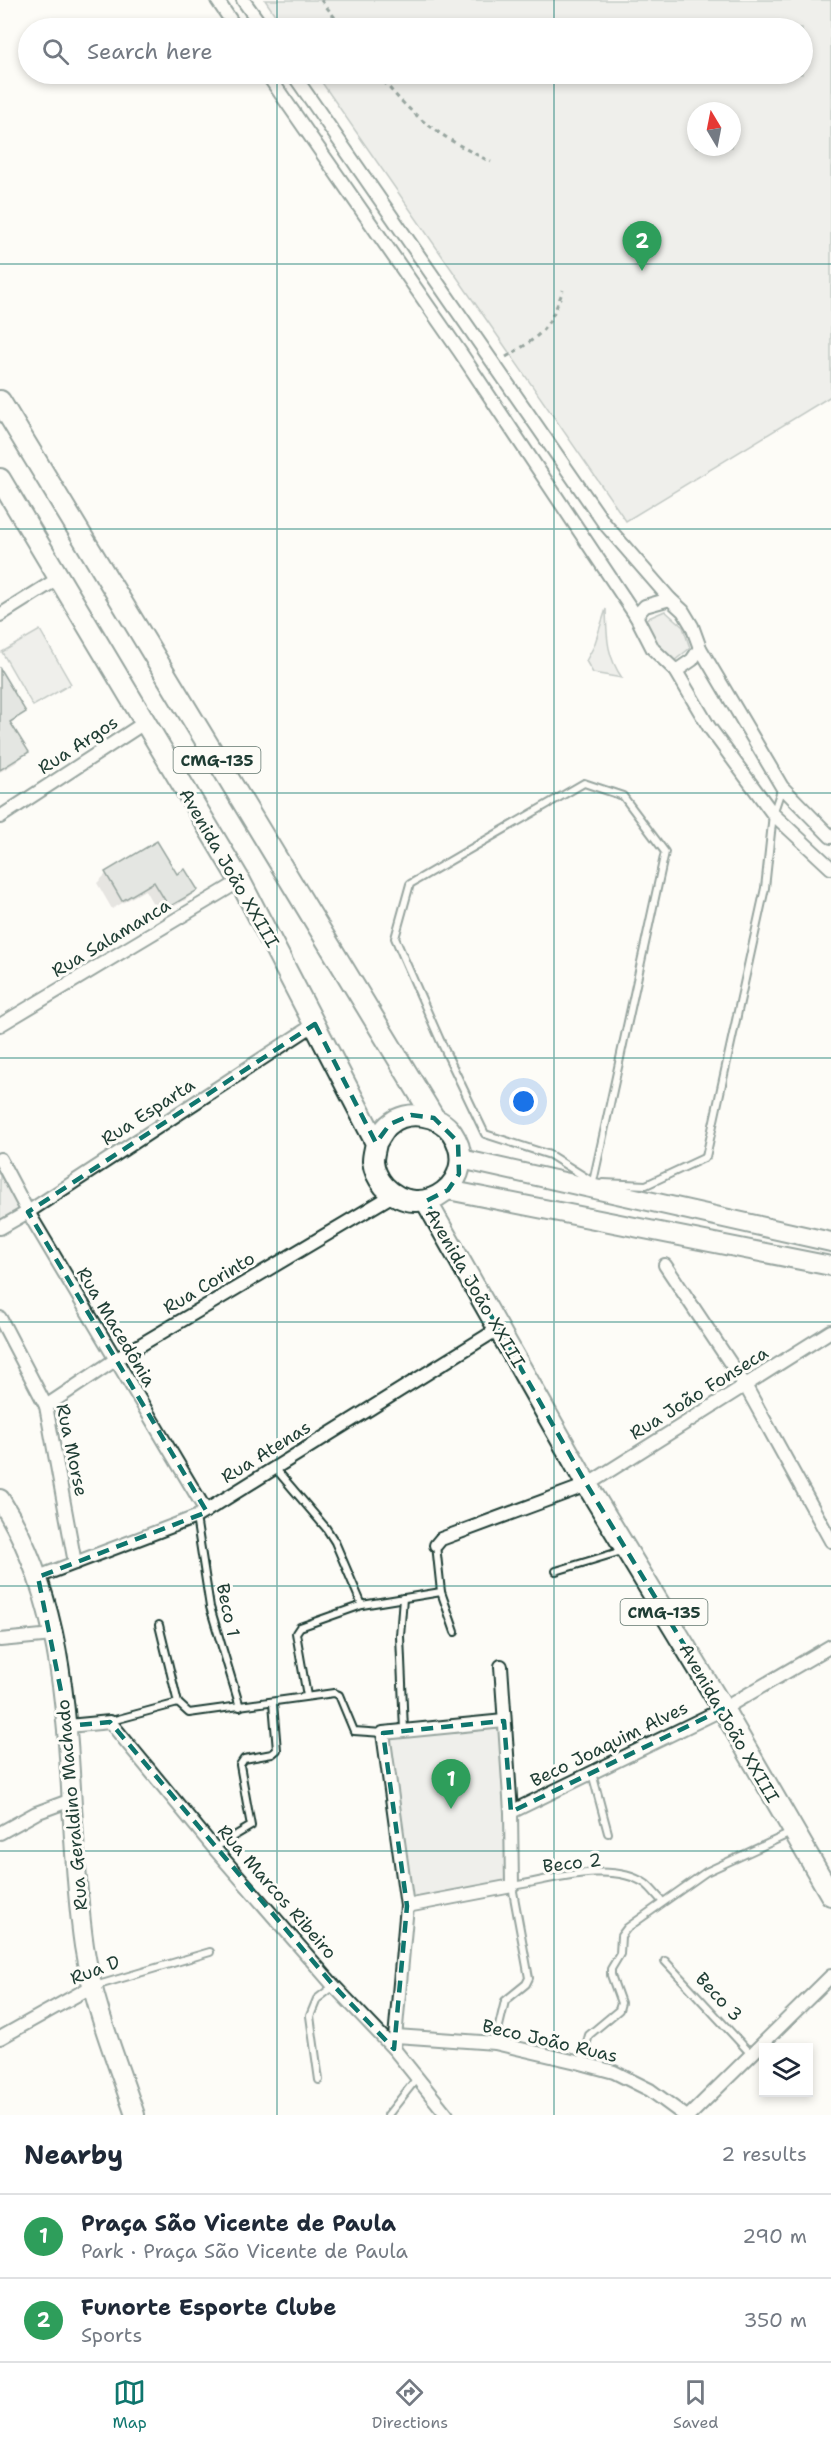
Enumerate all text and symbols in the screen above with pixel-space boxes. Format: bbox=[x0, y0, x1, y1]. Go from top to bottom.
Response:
search box bbox=[18, 18, 813, 84]
icon: search bbox=[39, 35, 72, 68]
text: Search here bbox=[87, 37, 213, 66]
north arrow bbox=[687, 102, 741, 156]
pin: 2 bbox=[622, 222, 662, 271]
street label: Rua Argos bbox=[33, 710, 123, 780]
road number: CMG-135 bbox=[174, 747, 260, 773]
street label: Avenida João XXIII bbox=[174, 784, 284, 952]
street label: Rua Salamanca bbox=[47, 893, 175, 983]
street label: Rua Esparta bbox=[97, 1073, 199, 1151]
your location bbox=[509, 1087, 538, 1116]
street label: Avenida João XXIII bbox=[420, 1204, 530, 1372]
street label: Rua Corinto bbox=[159, 1246, 259, 1320]
street label: Rua Macedônia bbox=[71, 1263, 161, 1391]
street label: Rua João Fonseca bbox=[625, 1341, 773, 1445]
street label: Rua Morse bbox=[50, 1402, 94, 1498]
street label: Rua Atenas bbox=[217, 1415, 315, 1489]
street label: Beco 1 bbox=[211, 1581, 245, 1639]
road number: CMG-135 bbox=[620, 1599, 708, 1625]
street label: Avenida João XXIII bbox=[674, 1639, 784, 1807]
street label: Beco Joaquim Alves bbox=[526, 1695, 692, 1793]
street label: Rua Geraldino Machado bbox=[51, 1698, 93, 1912]
pin: 1 bbox=[432, 1760, 470, 1809]
street label: Rua Marcos Ribeiro bbox=[212, 1820, 342, 1964]
street label: Beco 2 bbox=[541, 1848, 603, 1878]
street label: Rua D bbox=[67, 1950, 123, 1990]
street label: Beco 3 bbox=[690, 1967, 748, 2027]
street label: Beco João Ruas bbox=[480, 2014, 620, 2068]
map controls bbox=[759, 2043, 813, 2097]
button: layers bbox=[759, 2043, 813, 2097]
text: Nearby bbox=[24, 2137, 123, 2172]
text: 2 results bbox=[721, 2141, 807, 2167]
text: Praça São Vicente de Paula bbox=[81, 2209, 396, 2238]
text: 1 bbox=[39, 2223, 48, 2249]
text: 290 m bbox=[742, 2223, 807, 2249]
text: Park · Praça São Vicente de Paula bbox=[81, 2238, 408, 2264]
text: Funorte Esporte Clube bbox=[81, 2293, 336, 2322]
text: 2 bbox=[37, 2307, 51, 2333]
text: 350 m bbox=[743, 2307, 807, 2333]
text: Sports bbox=[81, 2322, 142, 2348]
tab: Map bbox=[113, 2376, 147, 2433]
tab: Directions bbox=[372, 2376, 448, 2433]
tab: Saved bbox=[673, 2376, 719, 2433]

